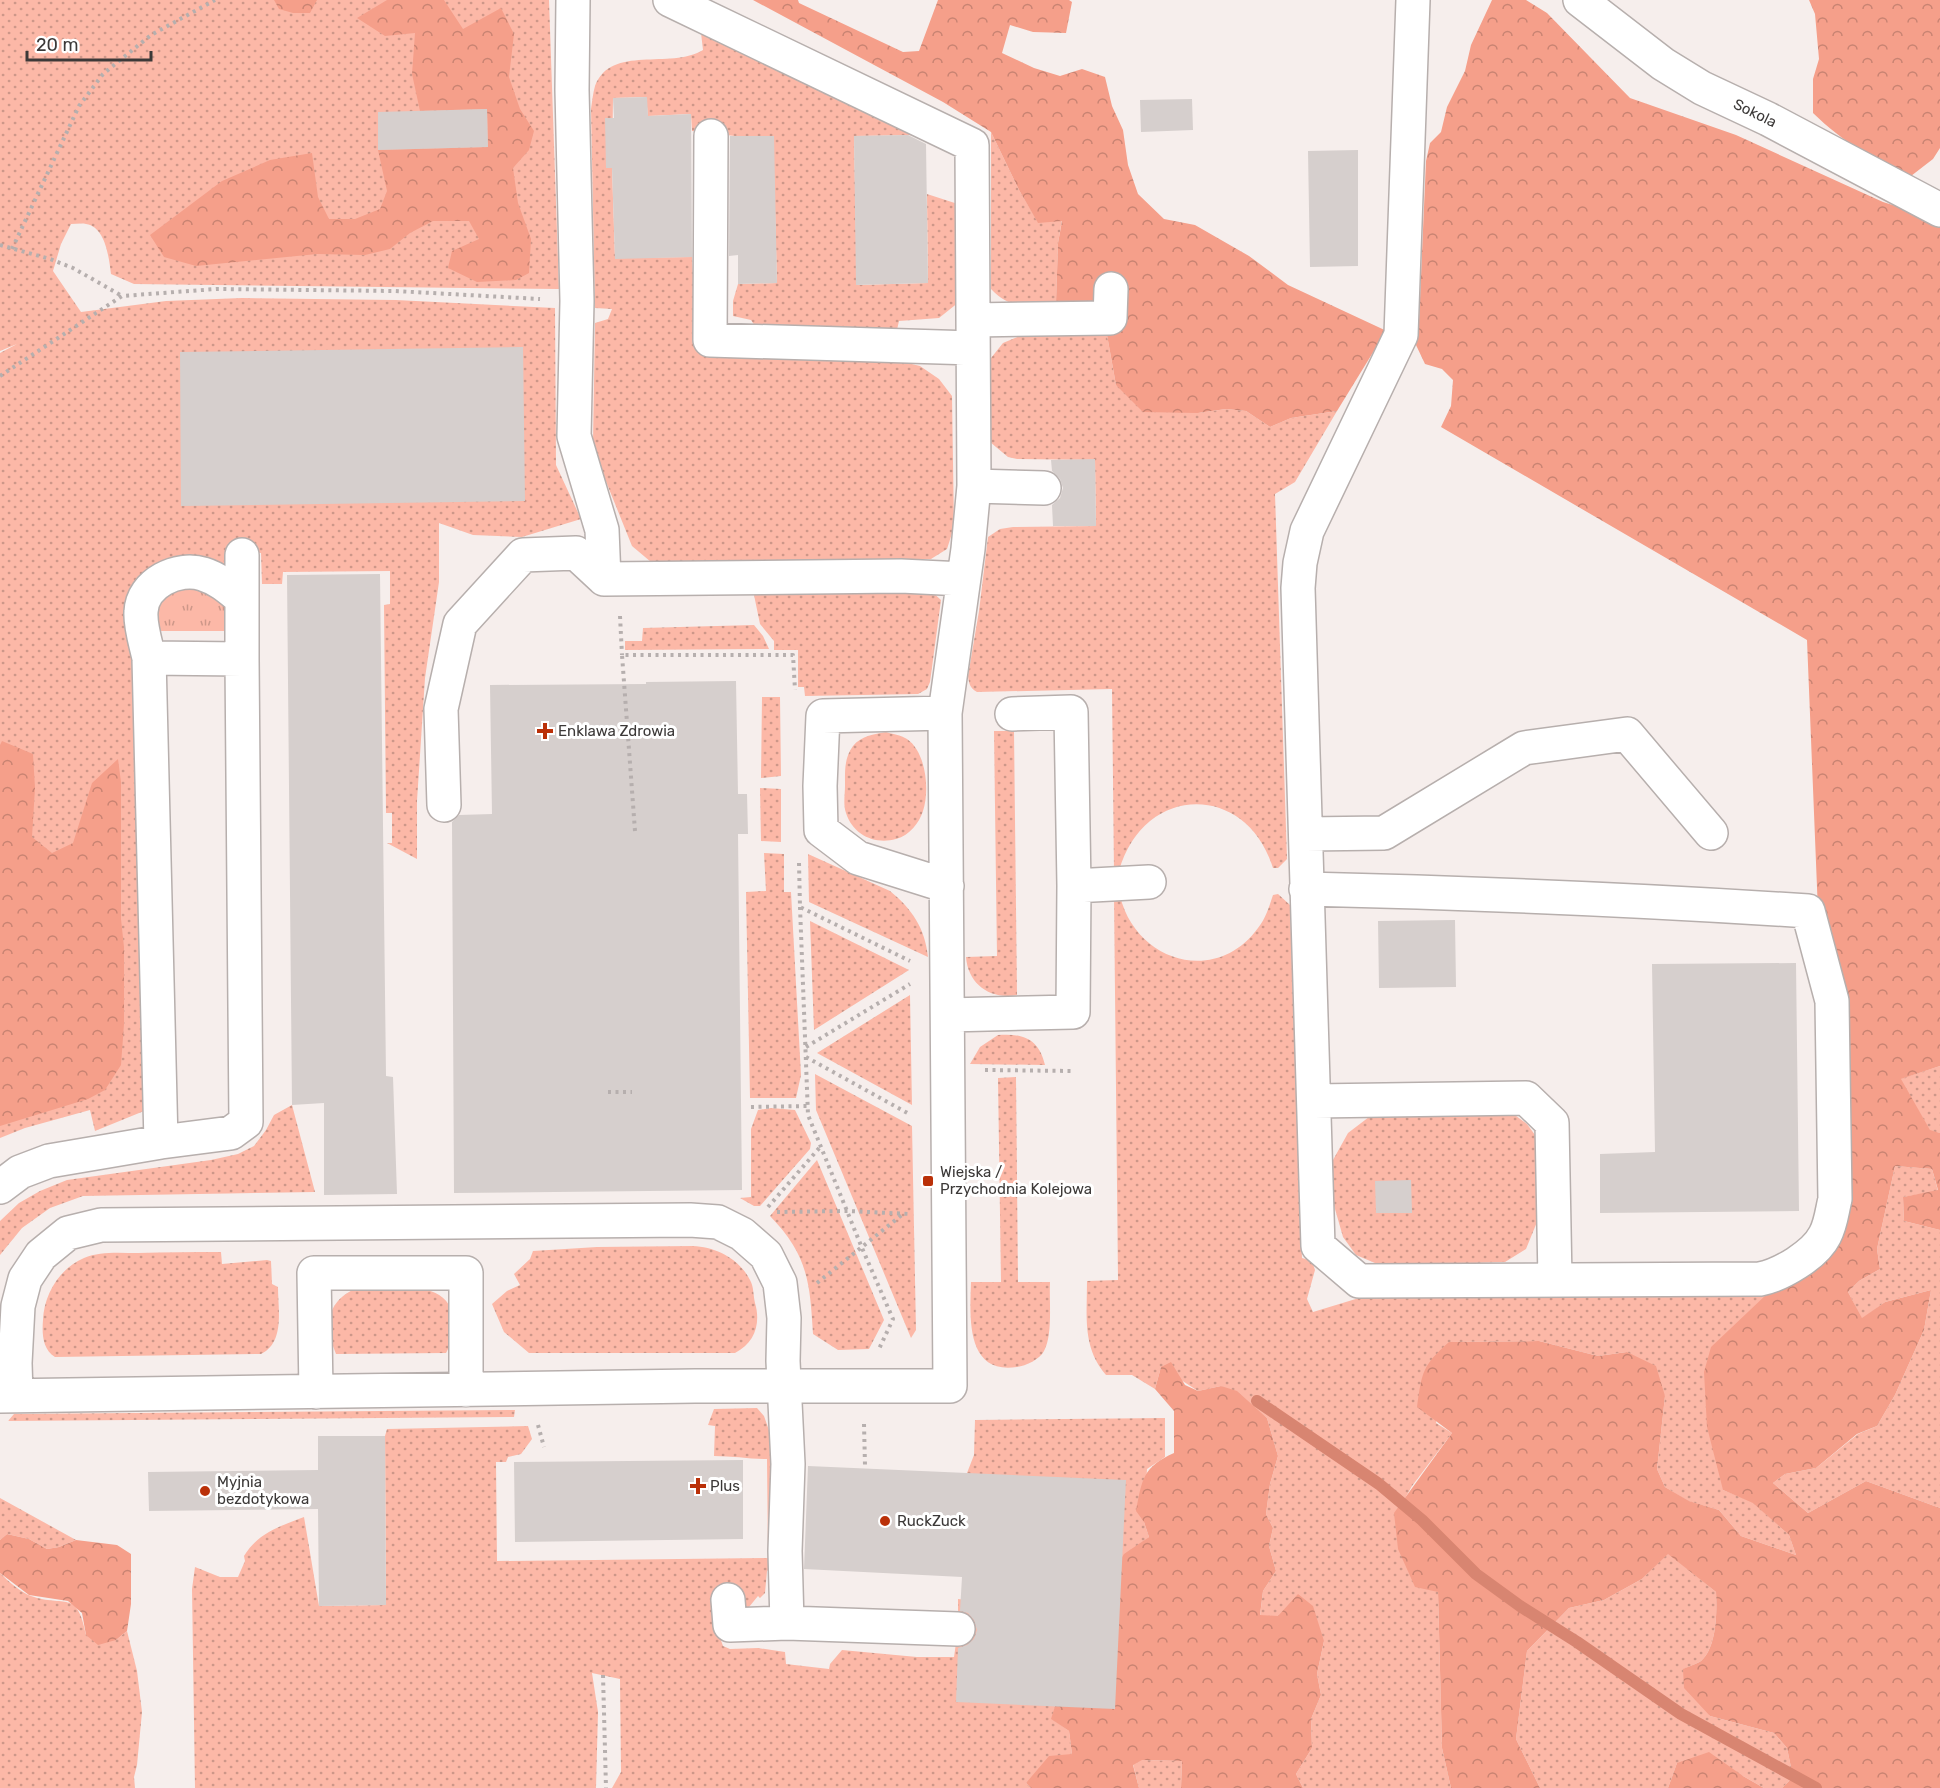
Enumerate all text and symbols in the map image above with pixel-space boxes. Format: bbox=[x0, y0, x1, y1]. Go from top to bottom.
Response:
scale bar bbox=[27, 24, 152, 62]
text: 20 m bbox=[36, 34, 78, 56]
street label: Sokola bbox=[1730, 95, 1780, 131]
marker: Enklawa Zdrowia bbox=[536, 722, 554, 740]
place label: Enklawa Zdrowia bbox=[558, 722, 675, 740]
place label: Wiejska / Przychodnia Kolejowa bbox=[940, 1163, 1092, 1198]
marker: Wiejska / Przychodnia Kolejowa bbox=[921, 1174, 935, 1188]
place label: Myjnia bezdotykowa bbox=[217, 1473, 309, 1508]
place label: Plus bbox=[710, 1477, 740, 1495]
marker: Plus bbox=[691, 1479, 705, 1493]
marker: Myjnia bezdotykowa bbox=[198, 1484, 212, 1498]
place label: RuckZuck bbox=[897, 1512, 966, 1530]
marker: RuckZuck bbox=[878, 1514, 892, 1528]

